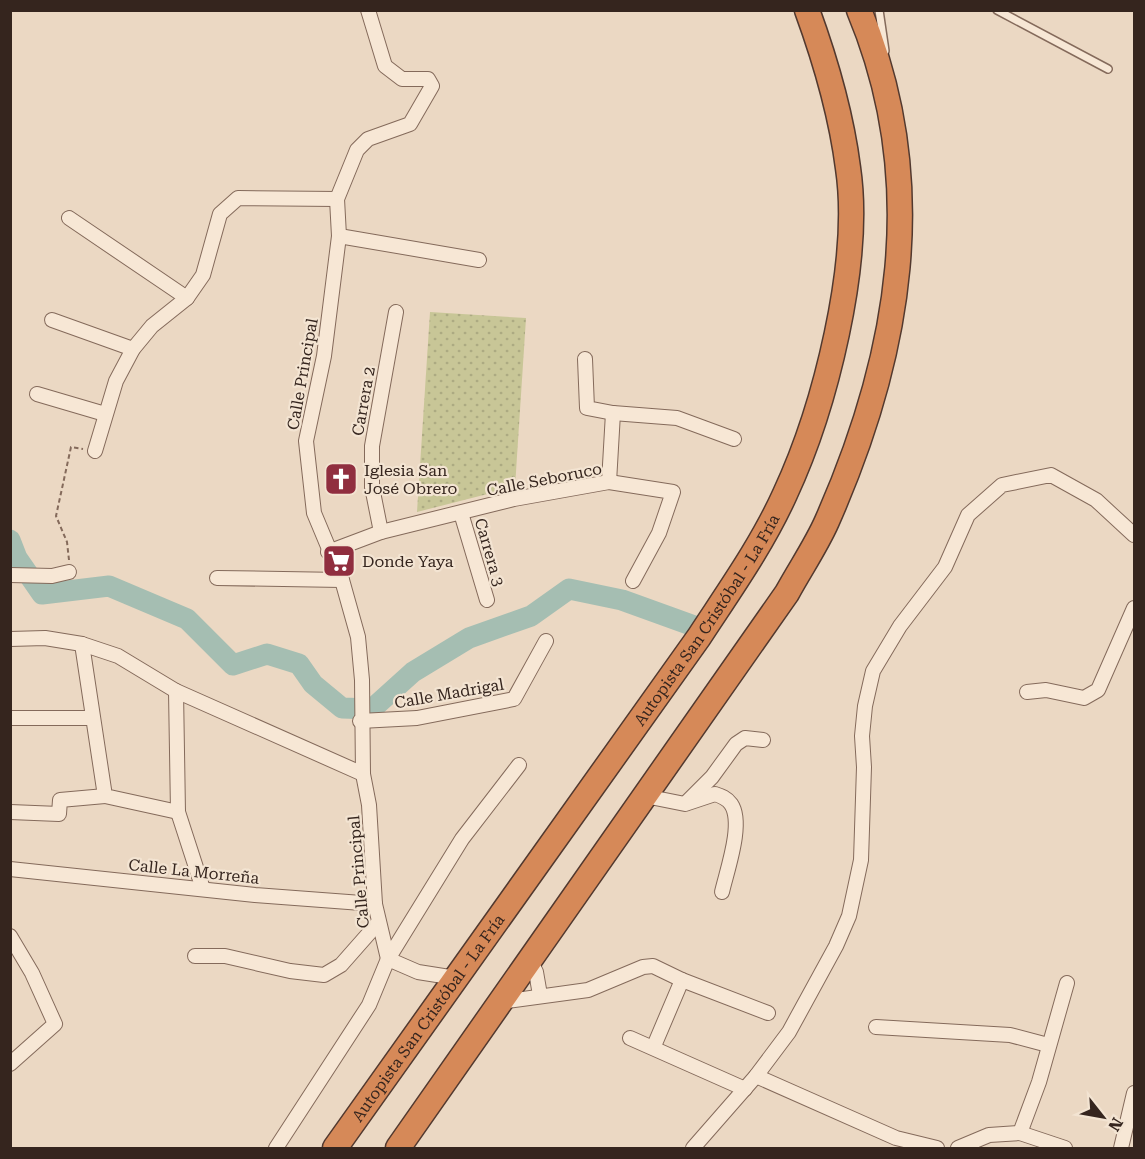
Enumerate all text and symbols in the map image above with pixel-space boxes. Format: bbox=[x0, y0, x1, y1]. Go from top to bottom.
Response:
street label: Calle Principal bbox=[283, 317, 322, 431]
street label: Carrera 2 bbox=[348, 365, 379, 437]
street label: Calle Seboruco bbox=[485, 459, 604, 500]
church icon: Iglesia San José Obrero bbox=[323, 461, 359, 497]
place label: Iglesia San José Obrero bbox=[364, 461, 458, 498]
street label: Autopista San Cristóbal - La Fría bbox=[630, 511, 784, 729]
street label: Carrera 3 bbox=[471, 516, 508, 588]
supermarket icon: Donde Yaya bbox=[321, 543, 357, 579]
place label: Donde Yaya bbox=[362, 552, 454, 571]
street label: Calle Madrigal bbox=[393, 675, 505, 712]
street label: Calle Principal bbox=[344, 815, 373, 929]
street label: Calle La Morreña bbox=[128, 855, 261, 888]
street label: Autopista San Cristóbal - La Fría bbox=[348, 910, 509, 1125]
north arrow bbox=[1073, 1087, 1133, 1147]
text: N bbox=[1104, 1114, 1127, 1135]

